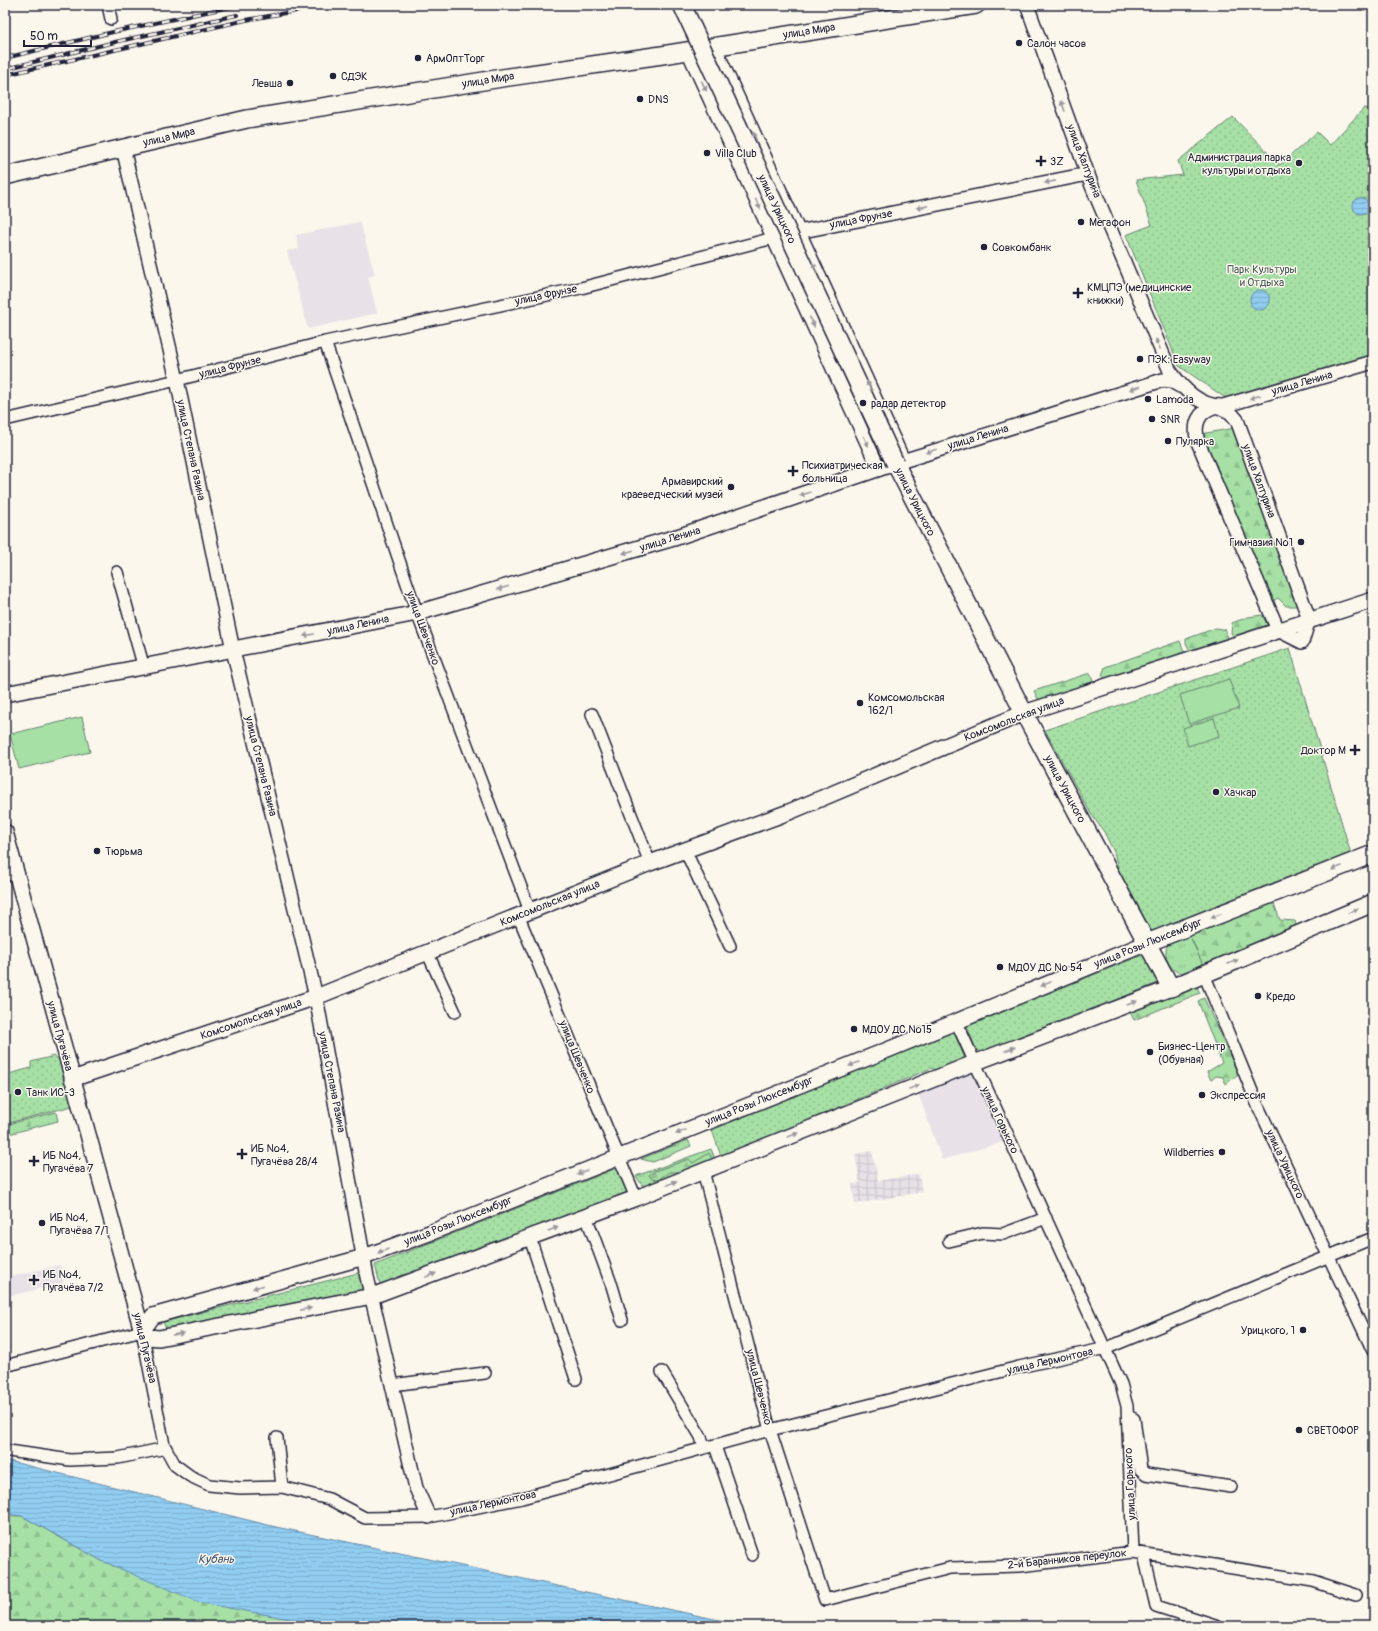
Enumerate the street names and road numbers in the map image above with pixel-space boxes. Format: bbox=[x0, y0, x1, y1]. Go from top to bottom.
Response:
street label: улица Мира bbox=[781, 20, 836, 42]
street label: улица Мира bbox=[460, 69, 515, 91]
street label: улица Халтурина bbox=[1064, 122, 1104, 199]
street label: улица Мира bbox=[141, 125, 196, 150]
street label: улица Урицкого bbox=[755, 172, 799, 246]
street label: улица Фрунзе bbox=[828, 206, 894, 232]
street label: улица Фрунзе bbox=[513, 282, 579, 308]
street label: улица Фрунзе bbox=[197, 353, 263, 381]
street label: улица Ленина bbox=[1269, 368, 1334, 398]
street label: улица Степана Разина bbox=[174, 397, 208, 502]
street label: улица Ленина bbox=[945, 422, 1010, 453]
street label: улица Халтурина bbox=[1239, 441, 1278, 520]
street label: улица Урицкого bbox=[892, 465, 938, 538]
street label: улица Ленина bbox=[637, 524, 702, 555]
street label: улица Шевченко bbox=[403, 588, 442, 667]
street label: улица Ленина bbox=[325, 612, 390, 638]
street label: Комсомольская улица bbox=[962, 694, 1066, 744]
street label: улица Степана Разина bbox=[242, 714, 280, 817]
street label: улица Урицкого bbox=[1041, 752, 1088, 825]
street label: Комсомольская улица bbox=[498, 877, 602, 929]
street label: улица Розы Люксембург bbox=[1091, 915, 1204, 971]
street label: Комсомольская улица bbox=[199, 996, 303, 1042]
street label: улица Пугачёва bbox=[44, 999, 76, 1072]
street label: улица Шевченко bbox=[556, 1018, 598, 1096]
street label: улица Степана Разина bbox=[316, 1029, 348, 1134]
street label: улица Розы Люксембург bbox=[702, 1073, 815, 1129]
street label: улица Горького bbox=[978, 1084, 1021, 1156]
street label: улица Урицкого bbox=[1263, 1127, 1307, 1201]
street label: улица Розы Люксембург bbox=[401, 1193, 514, 1249]
street label: улица Пугачёва bbox=[130, 1311, 159, 1385]
street label: улица Лермонтова bbox=[1005, 1345, 1094, 1377]
street label: улица Шевченко bbox=[743, 1347, 775, 1426]
street label: улица Горького bbox=[1122, 1447, 1138, 1522]
street label: улица Лермонтова bbox=[448, 1488, 537, 1519]
street label: 2-й Баранников переулок bbox=[1007, 1546, 1127, 1572]

